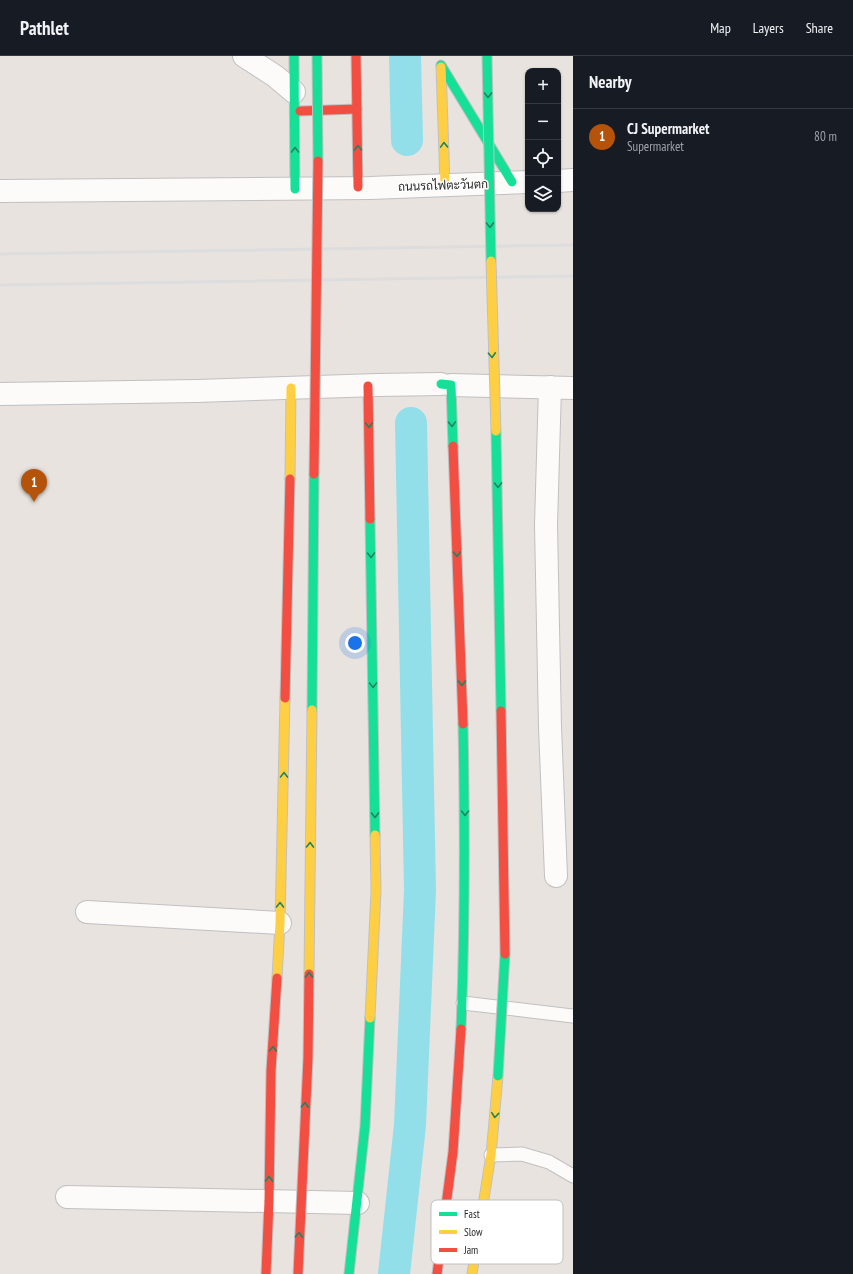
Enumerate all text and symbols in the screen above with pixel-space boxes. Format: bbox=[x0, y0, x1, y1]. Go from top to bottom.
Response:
text: Pathlet bbox=[20, 16, 69, 40]
text: Map bbox=[710, 19, 731, 37]
text: Layers bbox=[753, 19, 784, 37]
text: Share bbox=[806, 19, 833, 37]
map controls bbox=[525, 68, 561, 212]
button: + bbox=[525, 68, 561, 104]
text: Nearby bbox=[589, 71, 632, 93]
one-way arrow bbox=[484, 92, 492, 98]
button: − bbox=[525, 104, 561, 140]
text: CJ Supermarket bbox=[627, 119, 709, 138]
text: 1 bbox=[599, 128, 605, 145]
text: 80 m bbox=[814, 128, 837, 145]
text: Supermarket bbox=[627, 138, 684, 155]
button: locate bbox=[525, 140, 561, 176]
one-way arrow bbox=[439, 142, 448, 148]
one-way arrow bbox=[354, 145, 363, 151]
one-way arrow bbox=[291, 147, 299, 153]
street label: ถนนรถไฟตะวันตก bbox=[398, 176, 488, 194]
button: layers bbox=[525, 176, 561, 212]
one-way arrow bbox=[486, 222, 494, 228]
one-way arrow bbox=[488, 352, 497, 358]
one-way arrow bbox=[448, 421, 456, 427]
one-way arrow bbox=[364, 422, 373, 428]
pin: 1 bbox=[21, 469, 47, 502]
one-way arrow bbox=[494, 482, 502, 488]
one-way arrow bbox=[453, 551, 461, 557]
one-way arrow bbox=[367, 552, 375, 558]
your location bbox=[345, 633, 365, 653]
one-way arrow bbox=[458, 680, 466, 686]
one-way arrow bbox=[369, 682, 377, 688]
one-way arrow bbox=[279, 772, 288, 778]
one-way arrow bbox=[461, 810, 469, 816]
one-way arrow bbox=[371, 812, 379, 818]
one-way arrow bbox=[306, 842, 314, 848]
one-way arrow bbox=[276, 902, 284, 908]
one-way arrow bbox=[304, 972, 313, 978]
one-way arrow bbox=[268, 1046, 277, 1052]
one-way arrow bbox=[301, 1102, 310, 1108]
one-way arrow bbox=[490, 1112, 499, 1118]
one-way arrow bbox=[265, 1176, 273, 1182]
legend bbox=[431, 1200, 563, 1264]
text: Fast bbox=[464, 1207, 480, 1221]
text: Slow bbox=[464, 1225, 483, 1239]
one-way arrow bbox=[295, 1232, 304, 1238]
text: Jam bbox=[463, 1243, 478, 1257]

